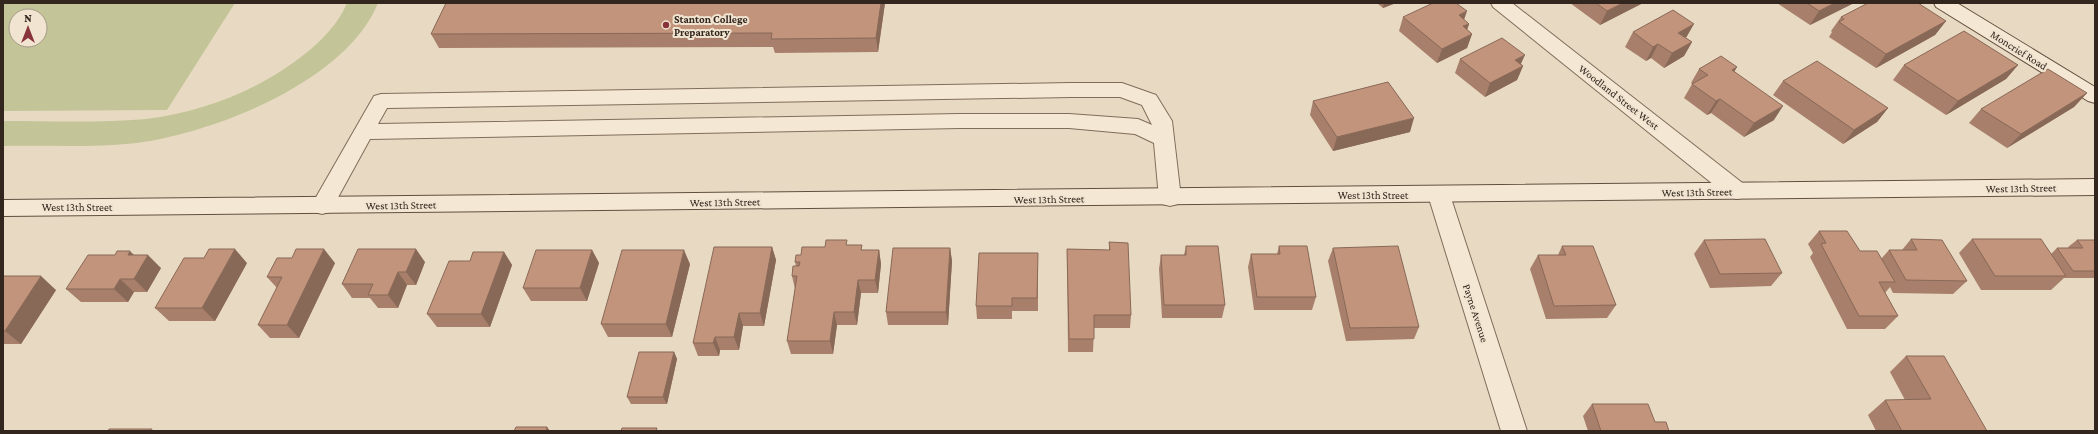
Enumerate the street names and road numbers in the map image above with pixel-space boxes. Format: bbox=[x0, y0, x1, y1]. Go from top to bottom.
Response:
street label: Moncrief Road bbox=[1989, 28, 2050, 72]
street label: Woodland Street West bbox=[1577, 62, 1662, 132]
street label: West 13th Street bbox=[1986, 181, 2057, 195]
street label: West 13th Street bbox=[1662, 185, 1733, 199]
street label: West 13th Street bbox=[1338, 189, 1409, 201]
street label: West 13th Street bbox=[1014, 192, 1085, 206]
street label: West 13th Street bbox=[690, 195, 761, 209]
street label: West 13th Street bbox=[366, 198, 437, 212]
street label: West 13th Street bbox=[42, 201, 113, 213]
street label: Payne Avenue bbox=[1460, 282, 1491, 344]

